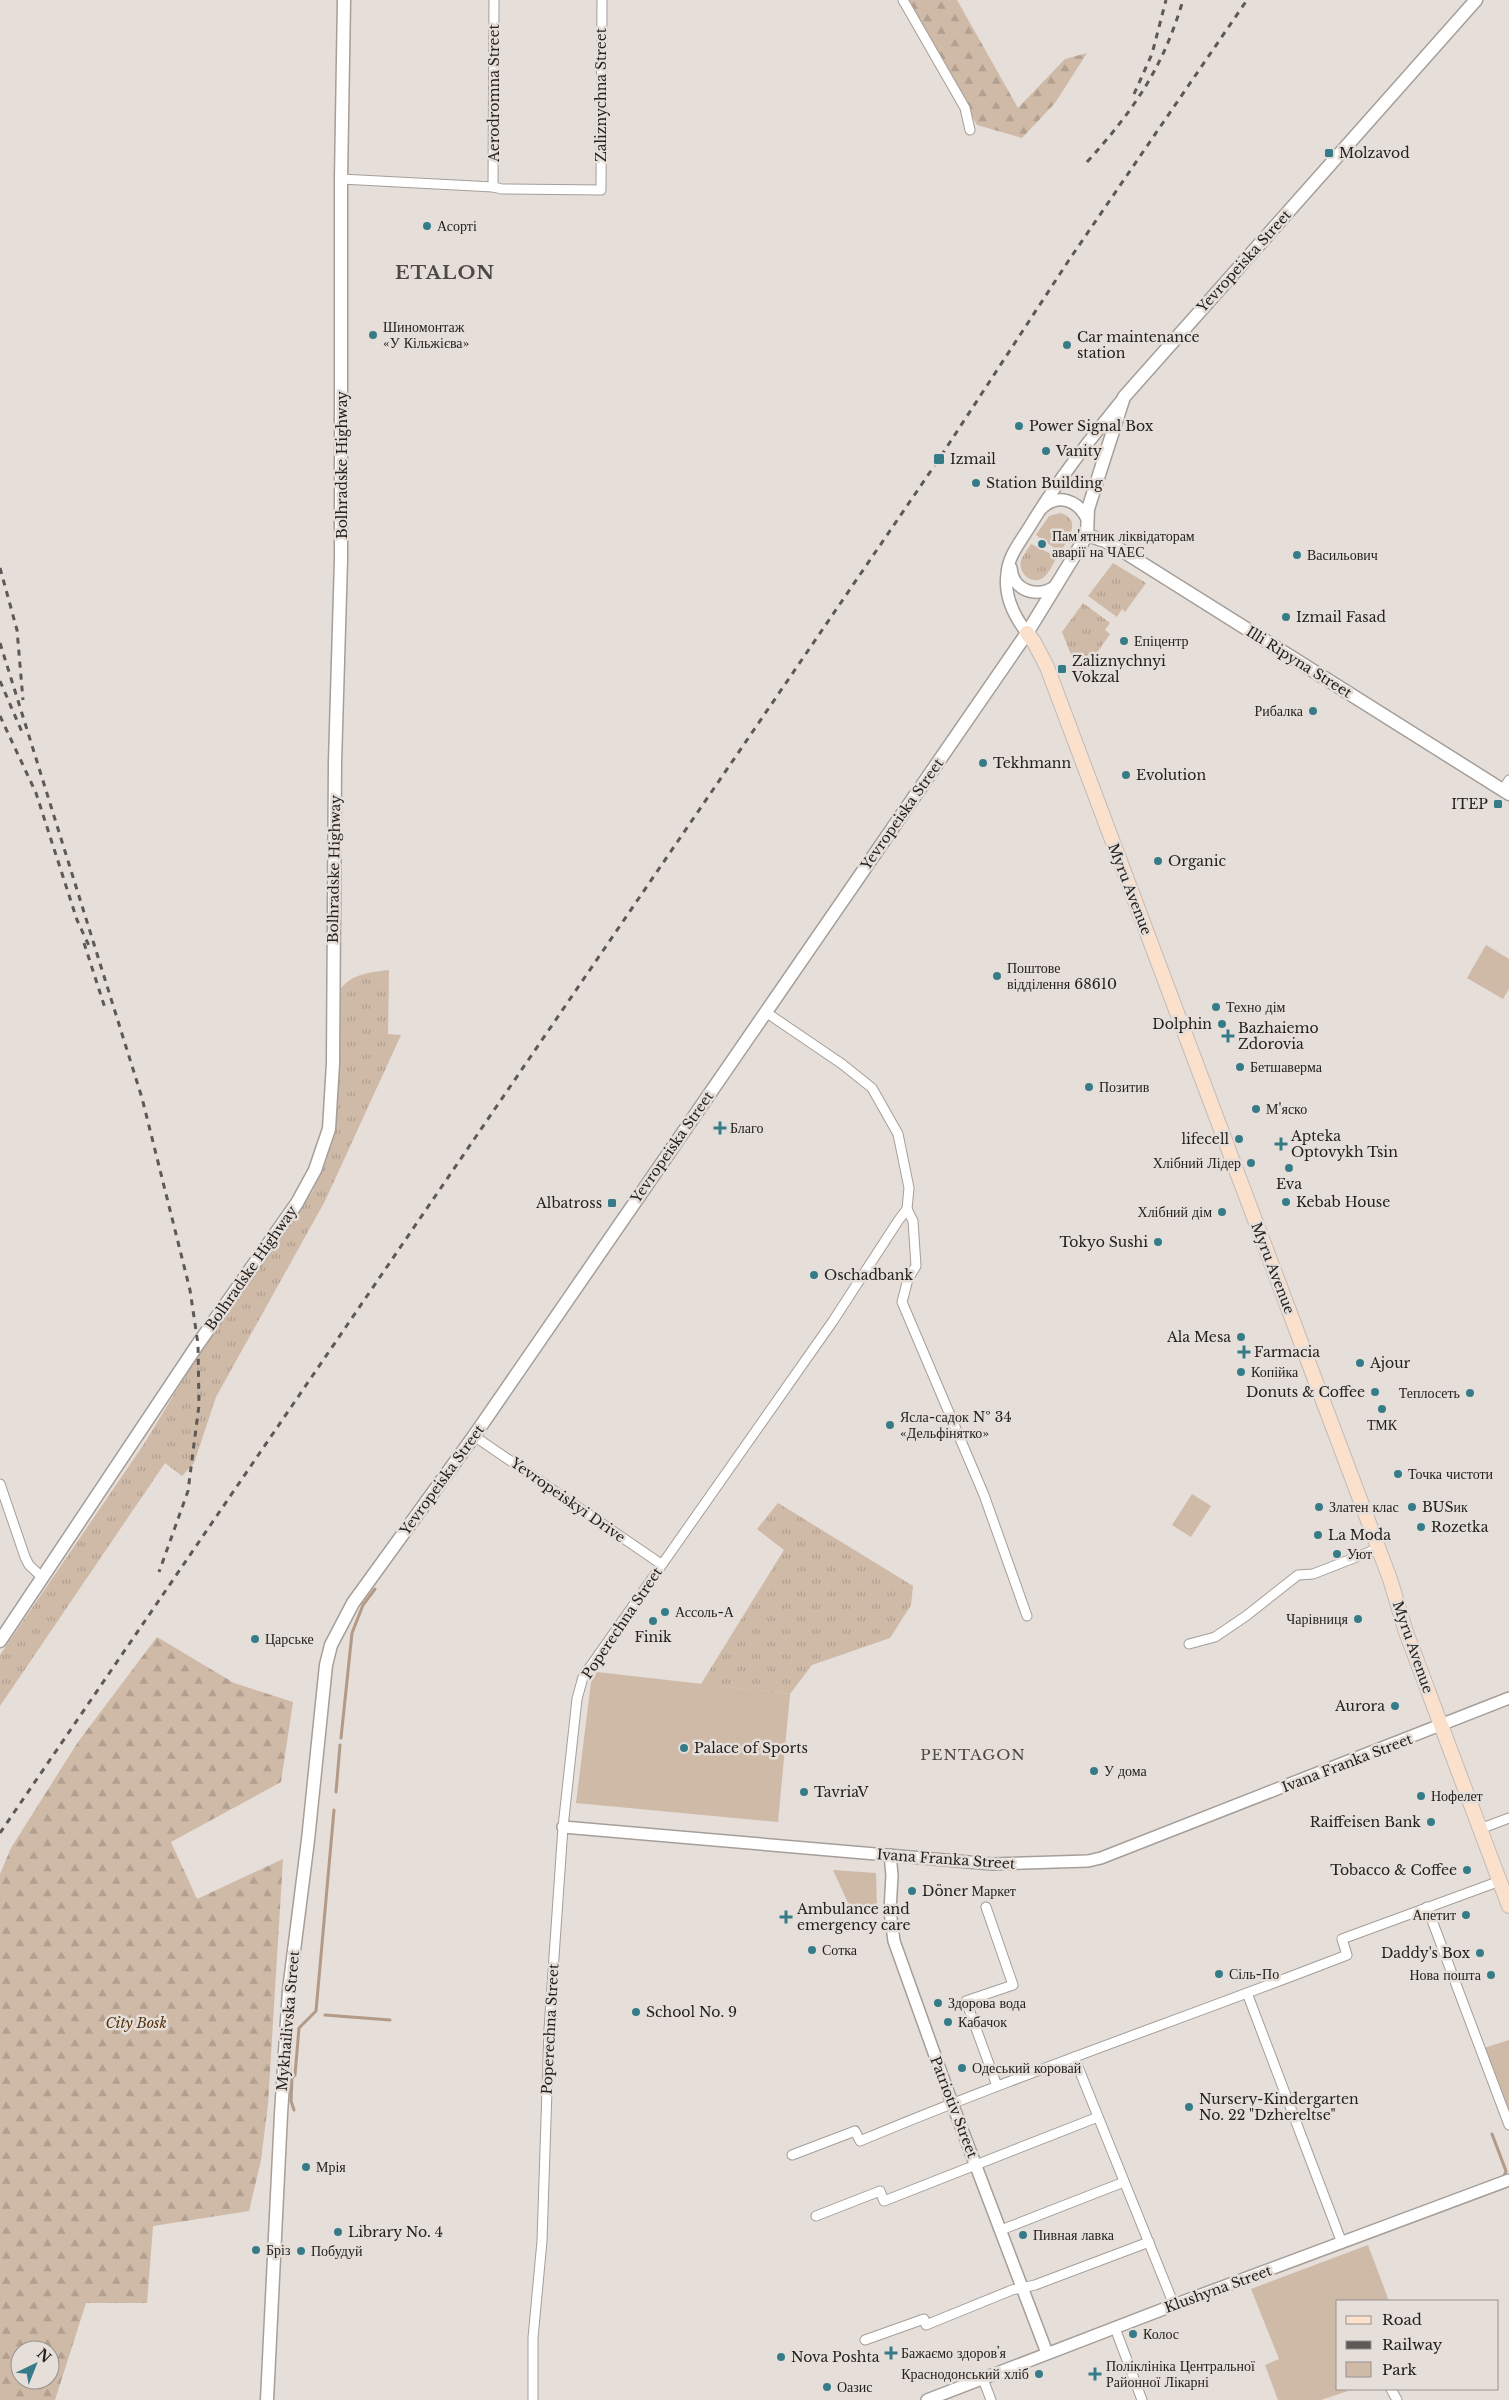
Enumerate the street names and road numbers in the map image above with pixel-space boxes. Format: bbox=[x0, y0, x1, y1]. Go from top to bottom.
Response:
street label: Aerodromna Street bbox=[485, 23, 503, 163]
street label: Zaliznychna Street bbox=[592, 27, 610, 162]
street label: Yevropeiska Street bbox=[1192, 205, 1295, 317]
street label: Bolhradske Highway bbox=[333, 391, 351, 539]
street label: Illi Ripyna Street bbox=[1243, 622, 1356, 702]
street label: Yevropeiska Street bbox=[856, 754, 948, 874]
street label: Bolhradske Highway bbox=[324, 795, 344, 943]
street label: Myru Avenue bbox=[1104, 841, 1156, 937]
street label: Yevropeiska Street bbox=[626, 1087, 718, 1207]
street label: Bolhradske Highway bbox=[201, 1202, 301, 1334]
street label: Myru Avenue bbox=[1247, 1220, 1299, 1316]
street label: Yevropeiska Street bbox=[395, 1421, 488, 1539]
street label: Yevropeiskyi Drive bbox=[506, 1453, 629, 1546]
street label: Poperechna Street bbox=[578, 1563, 666, 1682]
street label: Myru Avenue bbox=[1389, 1598, 1437, 1696]
street label: Ivana Franka Street bbox=[1279, 1730, 1416, 1796]
street label: Ivana Franka Street bbox=[876, 1845, 1016, 1873]
street label: Mykhailivska Street bbox=[273, 1949, 303, 2092]
street label: Poperechna Street bbox=[538, 1962, 562, 2095]
street label: Patriotiv Street bbox=[926, 2054, 982, 2161]
street label: Klushyna Street bbox=[1162, 2261, 1275, 2317]

